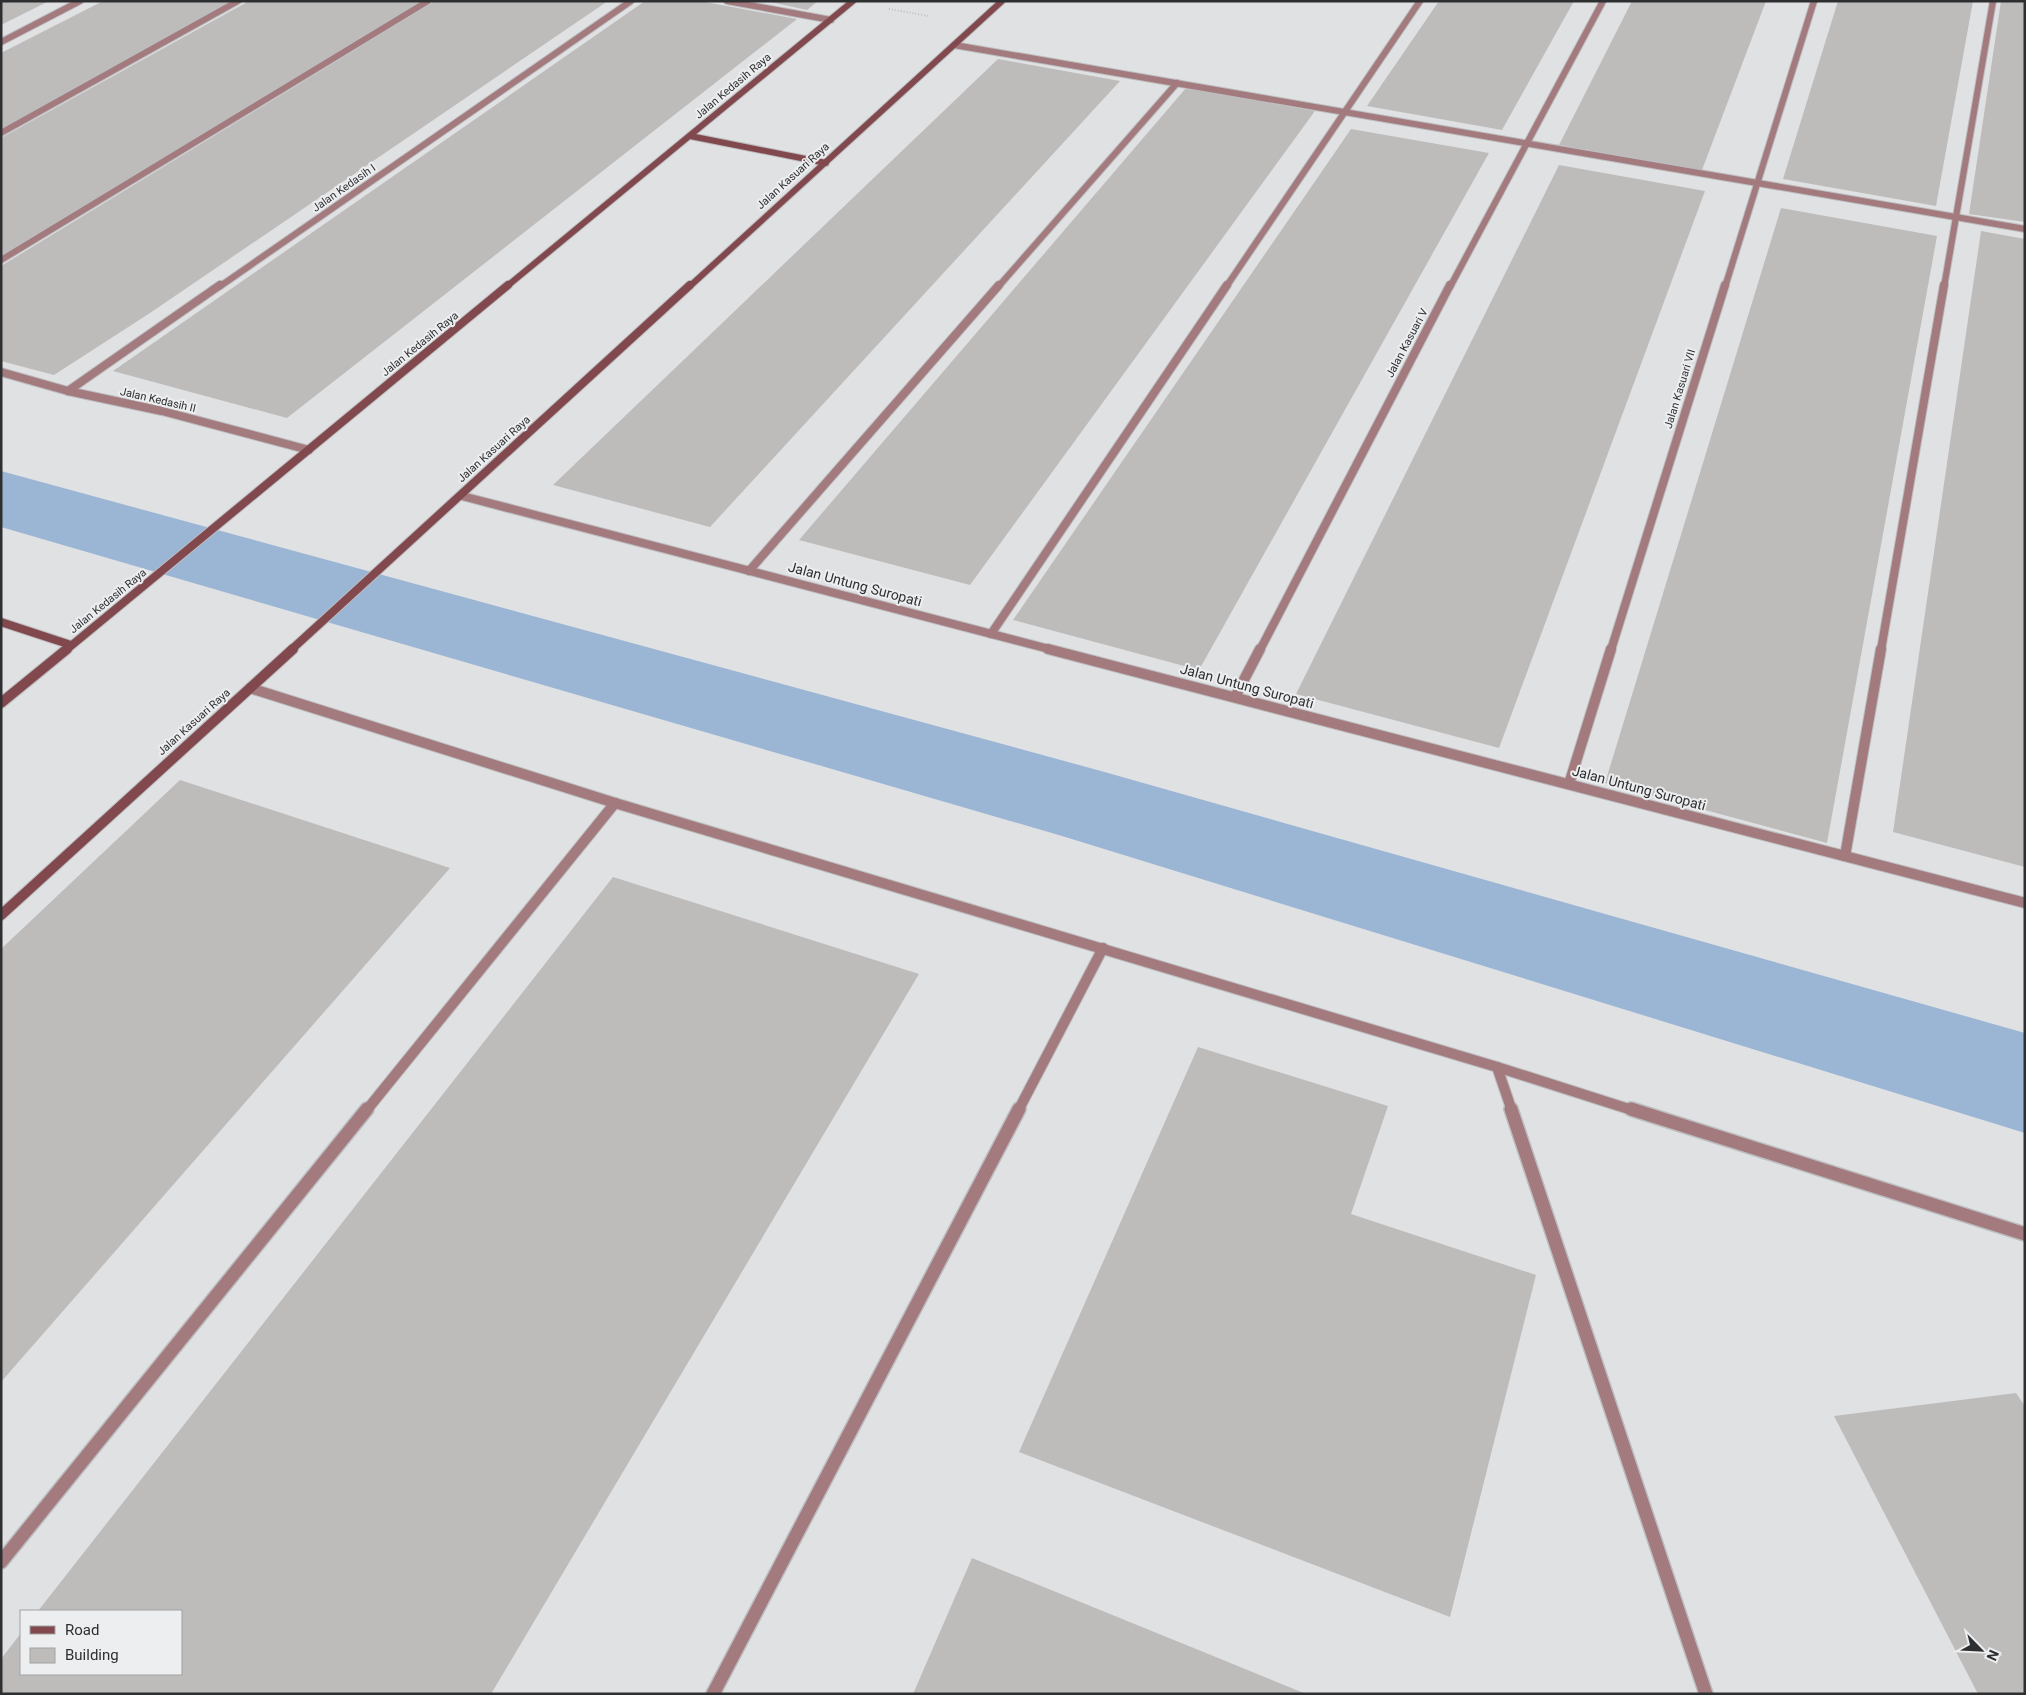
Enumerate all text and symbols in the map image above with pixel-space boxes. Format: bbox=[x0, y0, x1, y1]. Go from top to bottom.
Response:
street label: Jalan Kedasih Raya bbox=[692, 50, 774, 122]
street label: Jalan Kasuari Raya bbox=[754, 140, 832, 212]
street label: Jalan Kedasih I bbox=[310, 161, 378, 215]
street label: Jalan Kasuari V bbox=[1383, 306, 1431, 380]
street label: Jalan Kedasih Raya bbox=[379, 309, 461, 379]
street label: Jalan Kasuari VII bbox=[1662, 348, 1698, 430]
street label: Jalan Kedasih II bbox=[119, 385, 197, 415]
street label: Jalan Kasuari Raya bbox=[455, 413, 533, 485]
street label: Jalan Untung Suropati bbox=[786, 558, 924, 610]
street label: Jalan Kedasih Raya bbox=[67, 566, 149, 636]
street label: Jalan Untung Suropati bbox=[1178, 660, 1316, 712]
street label: Jalan Kasuari Raya bbox=[155, 686, 233, 758]
street label: Jalan Untung Suropati bbox=[1570, 762, 1708, 814]
legend bbox=[20, 1610, 182, 1675]
text: Road bbox=[65, 1621, 99, 1639]
north arrow bbox=[1956, 1625, 2006, 1675]
text: Building bbox=[65, 1646, 119, 1664]
text: N bbox=[1984, 1648, 2002, 1663]

